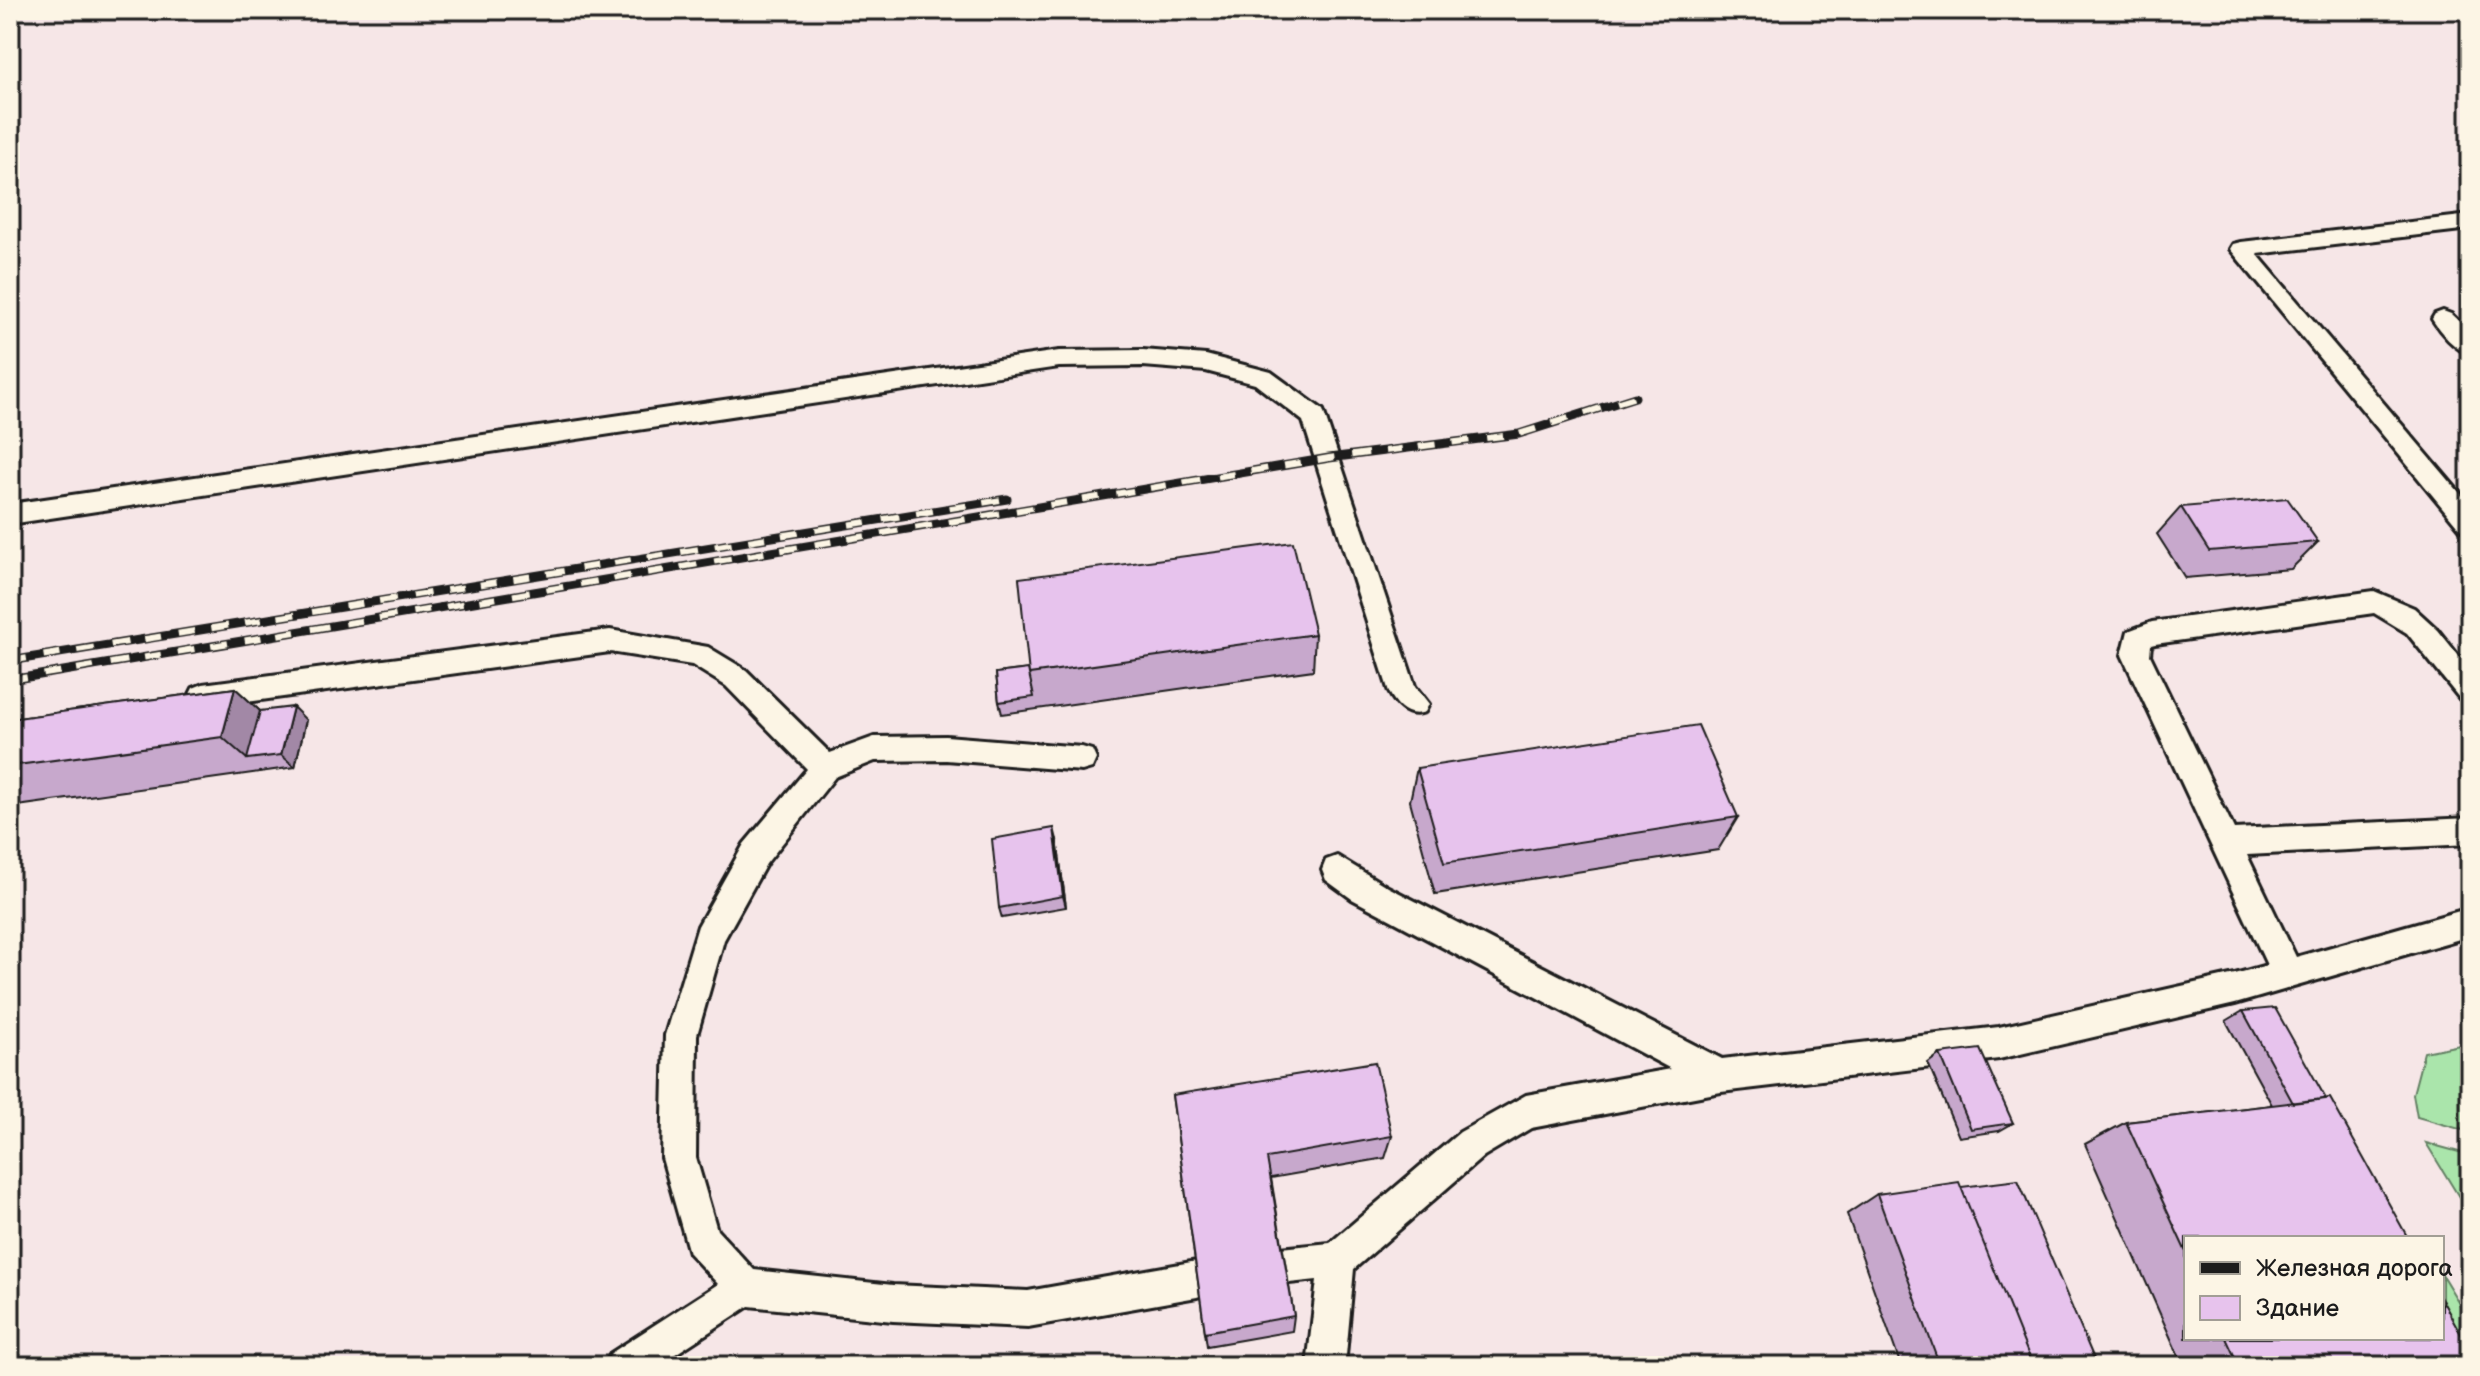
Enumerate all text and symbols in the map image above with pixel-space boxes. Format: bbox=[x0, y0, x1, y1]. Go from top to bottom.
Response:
legend bbox=[2184, 1236, 2444, 1340]
text: Железная дорога bbox=[2256, 1254, 2453, 1283]
text: Здание bbox=[2256, 1294, 2339, 1323]

